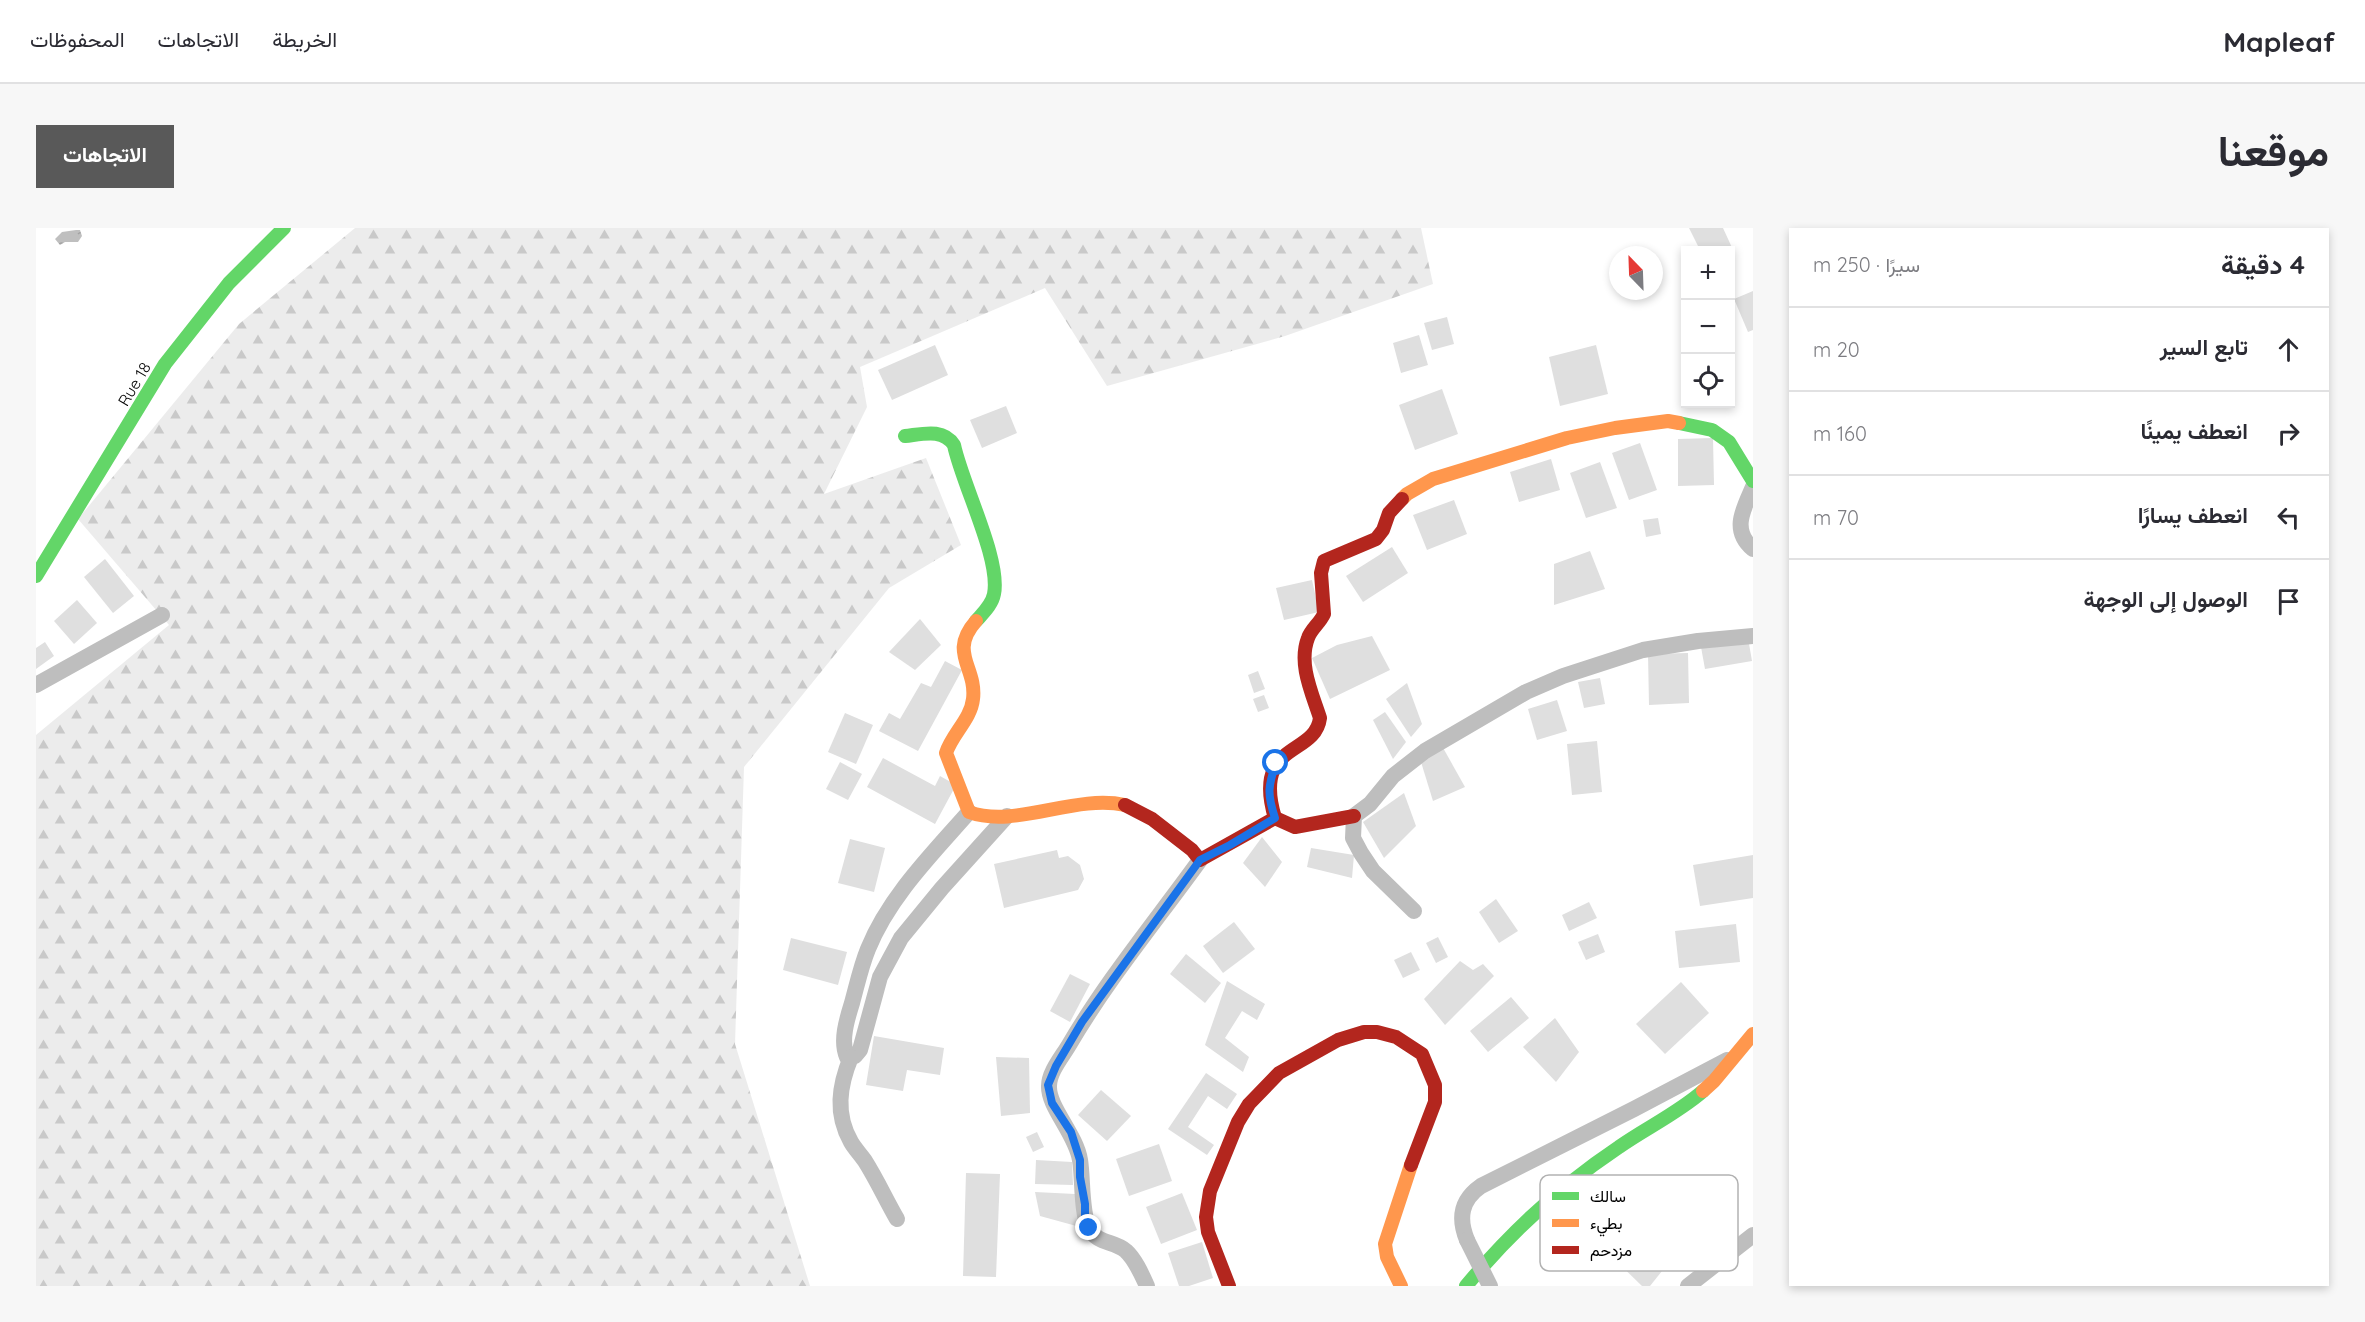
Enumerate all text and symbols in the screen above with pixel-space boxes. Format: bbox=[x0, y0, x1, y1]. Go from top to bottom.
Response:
text: Mapleaf bbox=[2223, 24, 2335, 59]
text: المحفوظات bbox=[30, 26, 125, 52]
text: الاتجاهات bbox=[158, 26, 239, 52]
text: الخريطة bbox=[272, 26, 337, 52]
text: موقعنا bbox=[2218, 124, 2329, 177]
button: الاتجاهات bbox=[36, 125, 174, 188]
north arrow bbox=[1609, 246, 1663, 300]
map controls bbox=[1681, 246, 1735, 408]
button: + bbox=[1681, 246, 1735, 300]
text: 4 دقيقة bbox=[2221, 248, 2305, 281]
text: سيرًا · 250 m bbox=[1813, 252, 1920, 277]
button: − bbox=[1681, 300, 1735, 354]
text: تابع السير bbox=[2160, 333, 2248, 361]
icon: ahead bbox=[2272, 333, 2305, 366]
text: 20 m bbox=[1813, 337, 1860, 362]
button: locate bbox=[1681, 354, 1735, 408]
street label: Rue 18 bbox=[113, 358, 155, 410]
text: انعطف يمينًا bbox=[2140, 417, 2248, 445]
icon: right bbox=[2272, 417, 2305, 450]
text: 160 m bbox=[1813, 421, 1867, 446]
text: انعطف يسارًا bbox=[2138, 501, 2248, 529]
icon: left bbox=[2272, 501, 2305, 534]
text: 70 m bbox=[1813, 505, 1859, 530]
text: الوصول إلى الوجهة bbox=[2084, 585, 2248, 613]
icon: arrive bbox=[2272, 585, 2305, 618]
route start bbox=[1262, 749, 1288, 775]
legend bbox=[1540, 1175, 1738, 1271]
text: سالك bbox=[1590, 1186, 1626, 1206]
text: بطيء bbox=[1590, 1213, 1622, 1237]
route end bbox=[1075, 1214, 1101, 1240]
text: مزدحم bbox=[1590, 1240, 1632, 1261]

